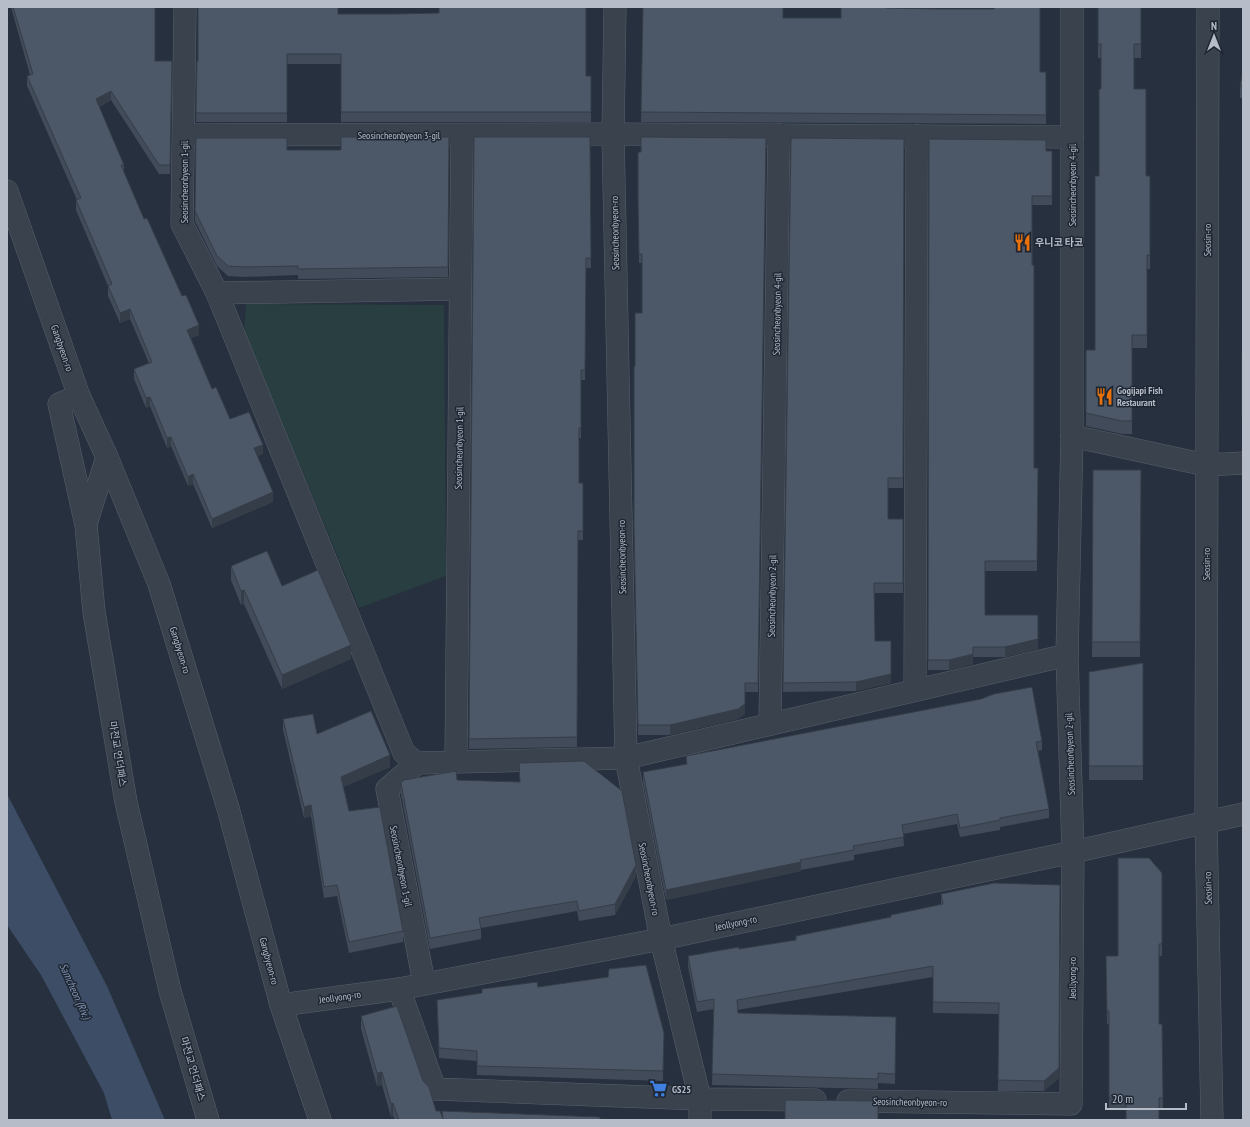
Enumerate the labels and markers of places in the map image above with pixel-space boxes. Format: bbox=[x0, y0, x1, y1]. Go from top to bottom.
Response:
restaurant icon: 우니코 타코 bbox=[1012, 232, 1032, 252]
place label: 우니코 타코 bbox=[1035, 236, 1083, 249]
place label: Gogijapi Fish Restaurant bbox=[1117, 384, 1163, 409]
restaurant icon: Gogijapi Fish Restaurant bbox=[1094, 386, 1114, 406]
supermarket icon: GS25 bbox=[649, 1079, 669, 1099]
place label: GS25 bbox=[672, 1083, 691, 1096]

